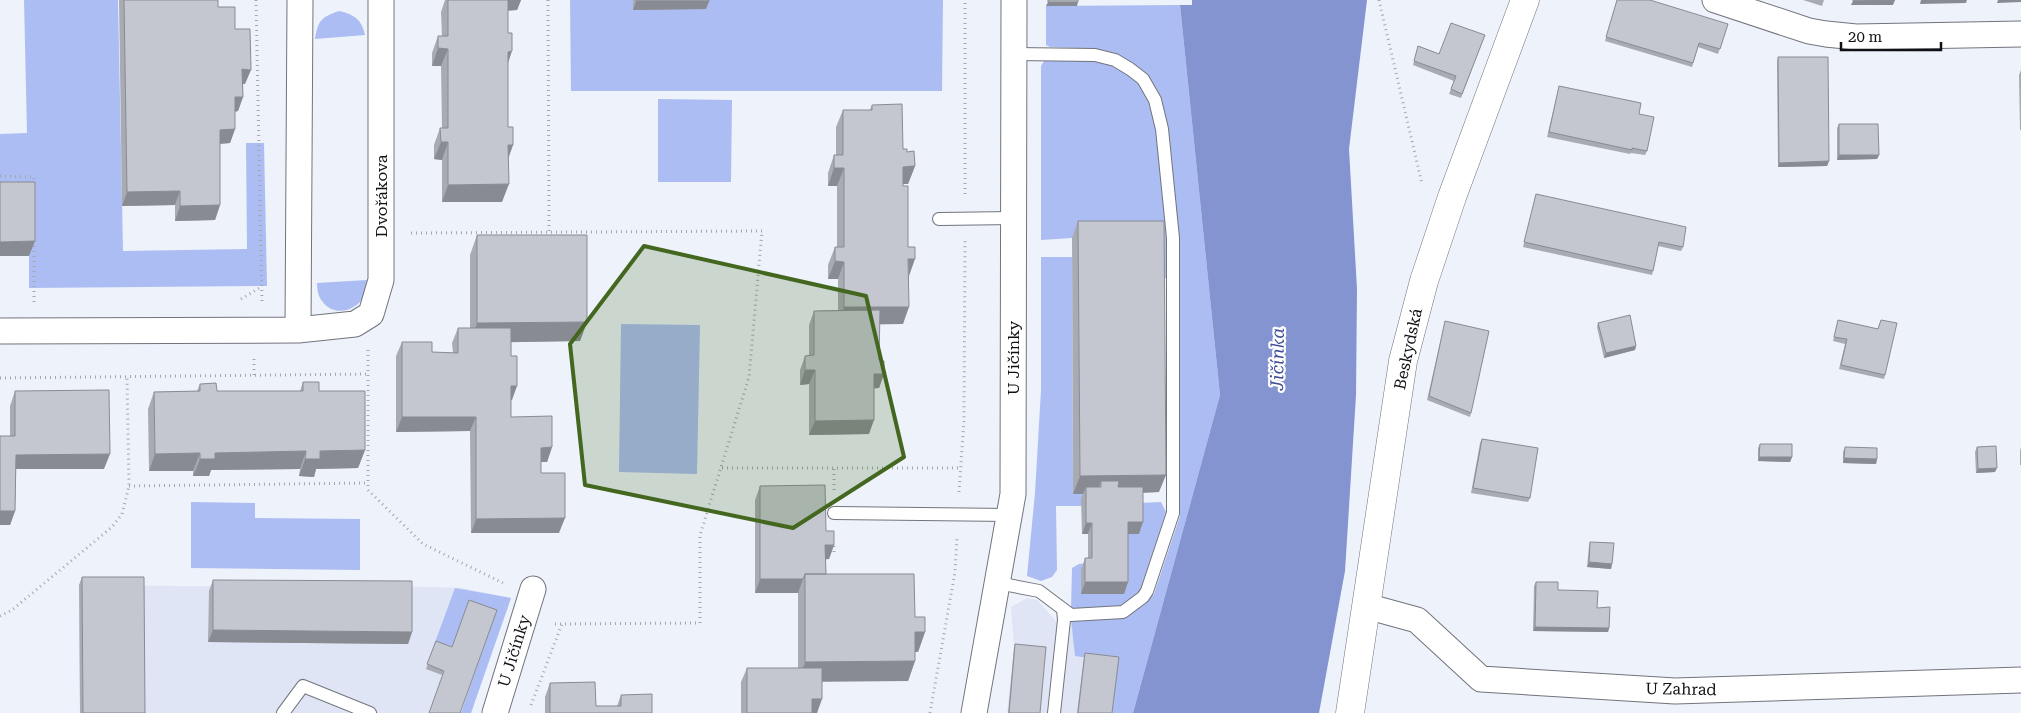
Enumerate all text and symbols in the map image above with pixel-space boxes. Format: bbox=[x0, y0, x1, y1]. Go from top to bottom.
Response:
scale bar bbox=[1841, 20, 1941, 52]
text: 20 m bbox=[1848, 28, 1883, 46]
street label: Dvořákova bbox=[372, 154, 391, 238]
street label: Beskydská bbox=[1390, 306, 1426, 391]
street label: U Jičínky bbox=[1004, 320, 1023, 395]
water label: Jičínka bbox=[1266, 327, 1288, 391]
street label: U Jičínky bbox=[494, 612, 534, 689]
street label: U Zahrad bbox=[1645, 679, 1717, 699]

